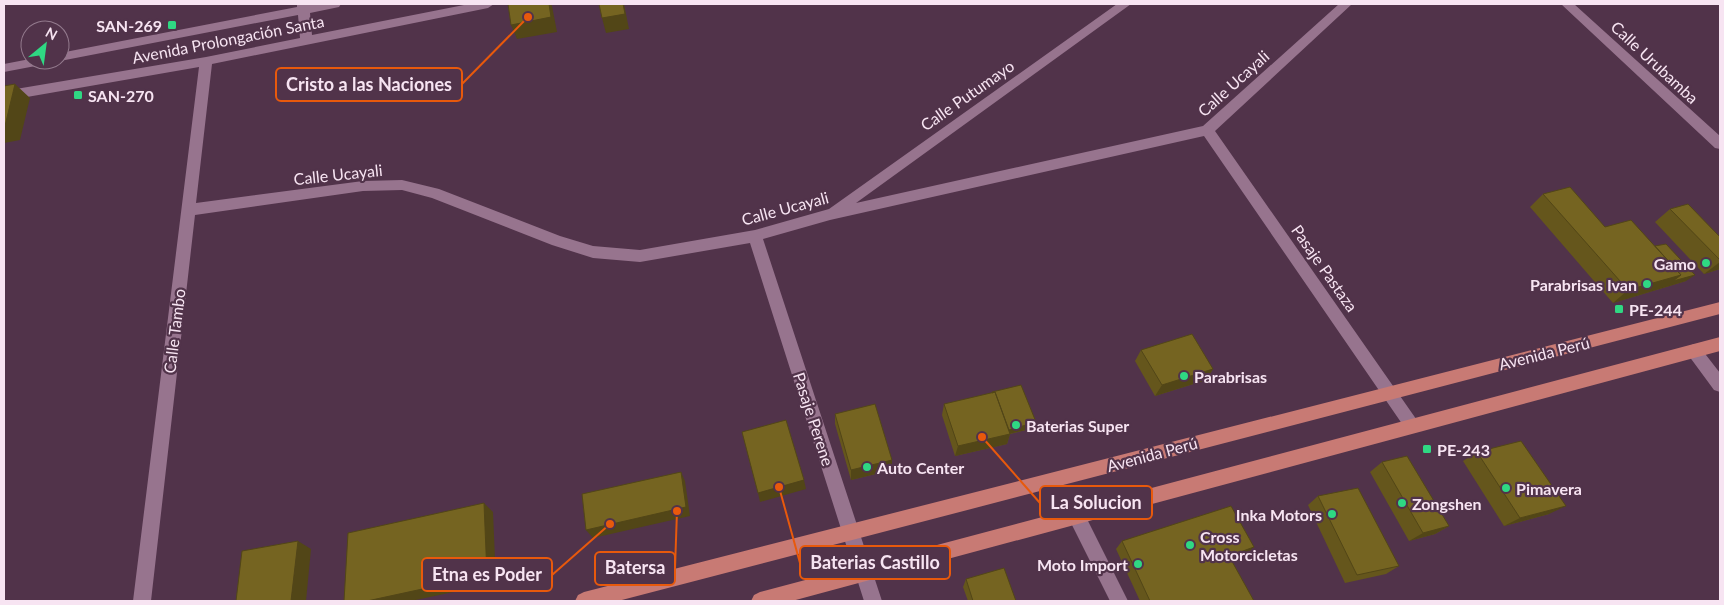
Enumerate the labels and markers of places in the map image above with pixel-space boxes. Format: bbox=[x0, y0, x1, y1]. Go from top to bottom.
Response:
place label: SAN-269 bbox=[96, 16, 162, 35]
marker: SAN-269 bbox=[166, 19, 178, 31]
callout: Cristo a las Naciones bbox=[276, 68, 462, 101]
place label: SAN-270 bbox=[88, 86, 154, 105]
marker: SAN-270 bbox=[72, 89, 84, 101]
place label: Gamo bbox=[1654, 254, 1696, 273]
marker: Gamo bbox=[1700, 257, 1712, 269]
place label: Parabrisas Ivan bbox=[1530, 275, 1637, 294]
marker: Parabrisas Ivan bbox=[1641, 278, 1653, 290]
place label: PE-244 bbox=[1629, 300, 1682, 319]
marker: PE-244 bbox=[1613, 303, 1625, 315]
place label: Parabrisas bbox=[1194, 367, 1267, 386]
marker: Parabrisas bbox=[1178, 370, 1190, 382]
place label: Baterias Super bbox=[1026, 416, 1129, 435]
marker: Baterias Super bbox=[1010, 419, 1022, 431]
place label: PE-243 bbox=[1437, 440, 1490, 459]
marker: PE-243 bbox=[1421, 443, 1433, 455]
place label: Auto Center bbox=[876, 458, 964, 477]
marker: Auto Center bbox=[861, 461, 873, 473]
place label: Pimavera bbox=[1516, 479, 1582, 498]
marker: Pimavera bbox=[1500, 482, 1512, 494]
callout: La Solucion bbox=[1040, 486, 1152, 519]
place label: Zongshen bbox=[1412, 494, 1482, 513]
marker: Zongshen bbox=[1396, 497, 1408, 509]
place label: Inka Motors bbox=[1236, 505, 1322, 524]
marker: Inka Motors bbox=[1326, 508, 1338, 520]
place label: Cross Motorcicletas bbox=[1200, 527, 1298, 564]
marker: Cross Motorcicletas bbox=[1184, 539, 1196, 551]
callout: Baterias Castillo bbox=[800, 546, 950, 579]
callout: Batersa bbox=[595, 552, 675, 585]
place label: Moto Import bbox=[1037, 555, 1128, 574]
callout: Etna es Poder bbox=[422, 558, 552, 591]
marker: Moto Import bbox=[1132, 558, 1144, 570]

